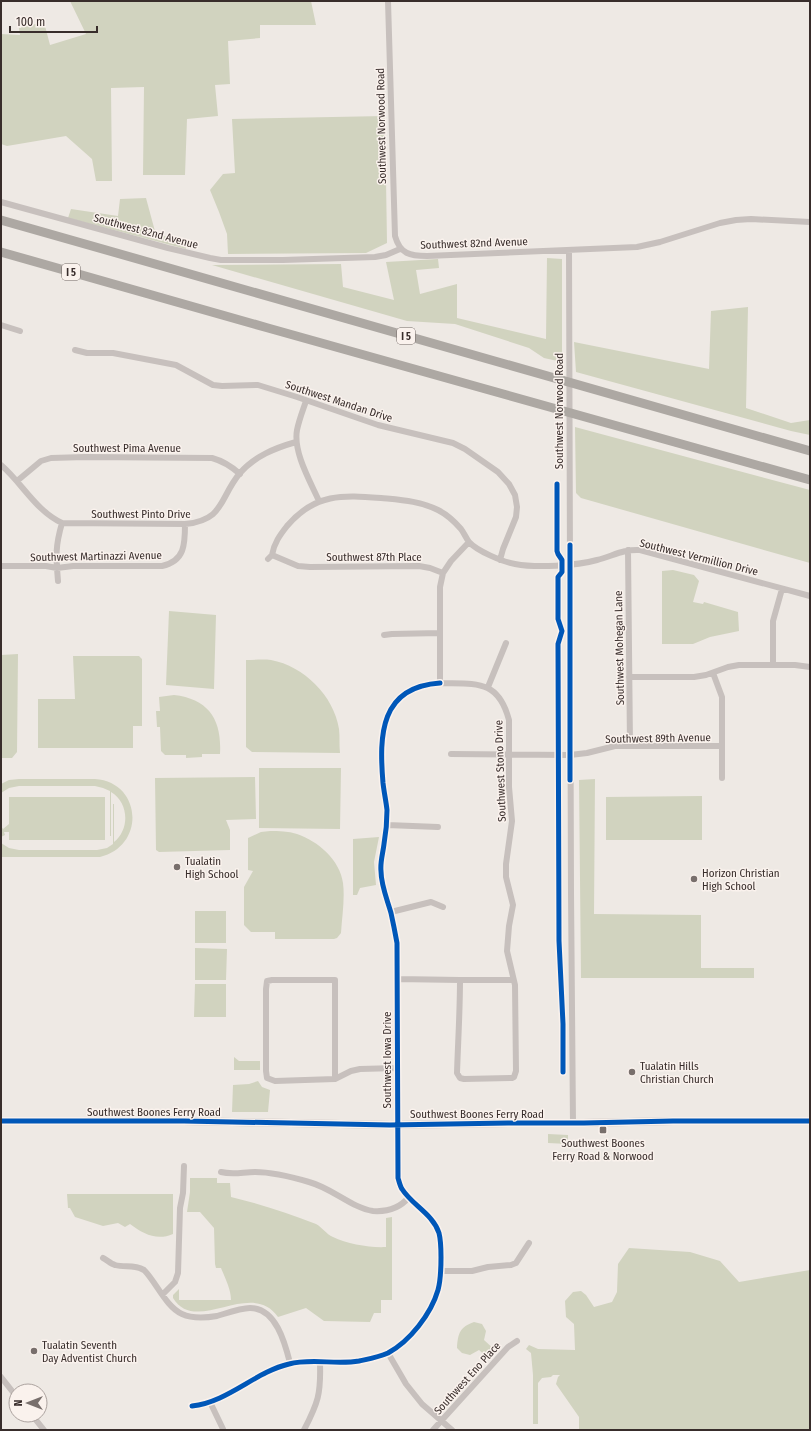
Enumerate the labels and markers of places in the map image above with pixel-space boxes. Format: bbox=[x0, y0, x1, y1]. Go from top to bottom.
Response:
place label: Tualatin High School bbox=[185, 855, 239, 881]
marker: Tualatin High School bbox=[172, 862, 182, 872]
place label: Horizon Christian High School bbox=[702, 867, 780, 893]
marker: Horizon Christian High School bbox=[689, 874, 699, 884]
place label: Tualatin Hills Christian Church bbox=[640, 1060, 714, 1086]
marker: Tualatin Hills Christian Church bbox=[627, 1067, 637, 1077]
marker: Southwest Boones Ferry Road & Norwood bbox=[598, 1125, 608, 1135]
place label: Southwest Boones Ferry Road & Norwood bbox=[552, 1137, 654, 1163]
place label: Tualatin Seventh Day Adventist Church bbox=[42, 1339, 137, 1365]
marker: Tualatin Seventh Day Adventist Church bbox=[29, 1346, 39, 1356]

